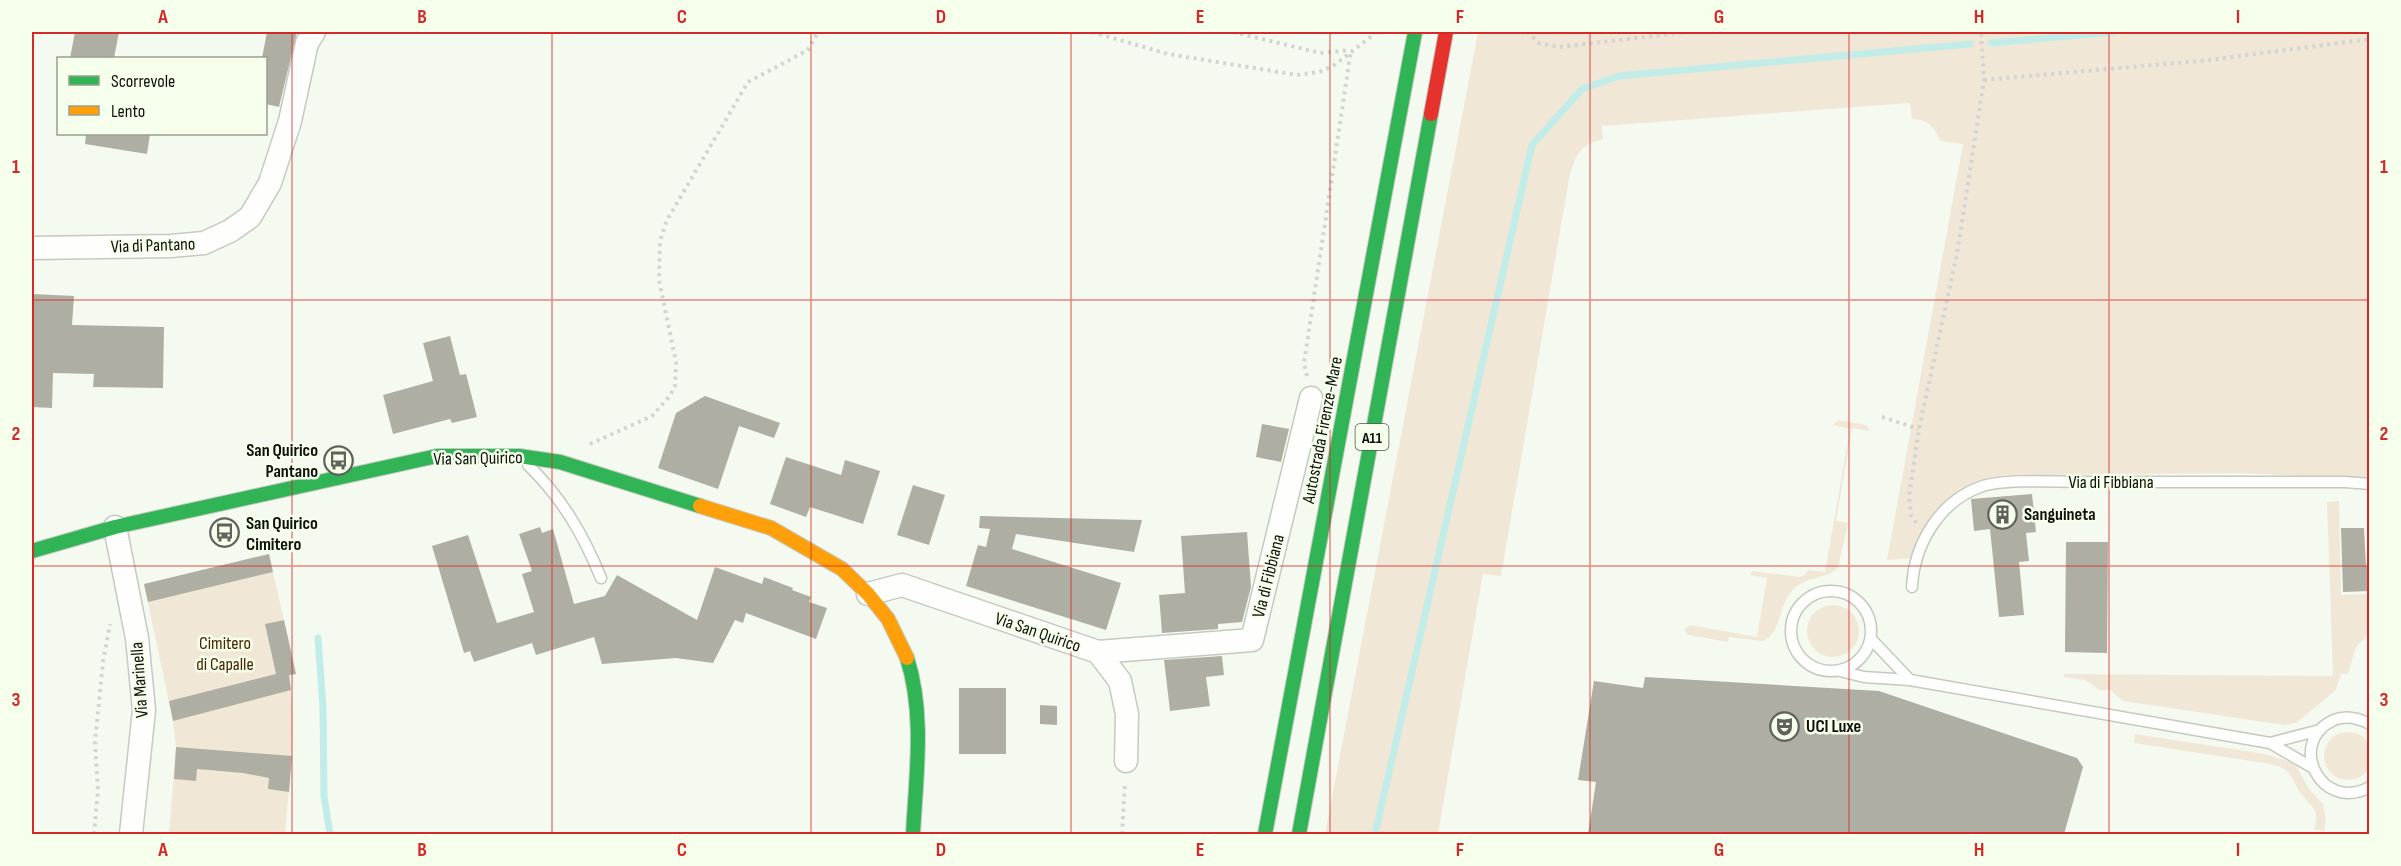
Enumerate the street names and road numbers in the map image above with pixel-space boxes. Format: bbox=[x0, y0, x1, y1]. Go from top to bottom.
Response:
street label: Via di Pantano bbox=[110, 234, 196, 257]
street label: Autostrada Firenze-Mare bbox=[1298, 355, 1347, 506]
road number: A11 bbox=[1356, 424, 1388, 450]
street label: Via San Quirico bbox=[433, 447, 523, 470]
street label: Via di Fibbiana bbox=[2068, 472, 2154, 493]
street label: Via di Fibbiana bbox=[1248, 532, 1289, 620]
street label: Via San Quirico bbox=[992, 608, 1083, 657]
street label: Via Marinella bbox=[126, 641, 153, 719]

